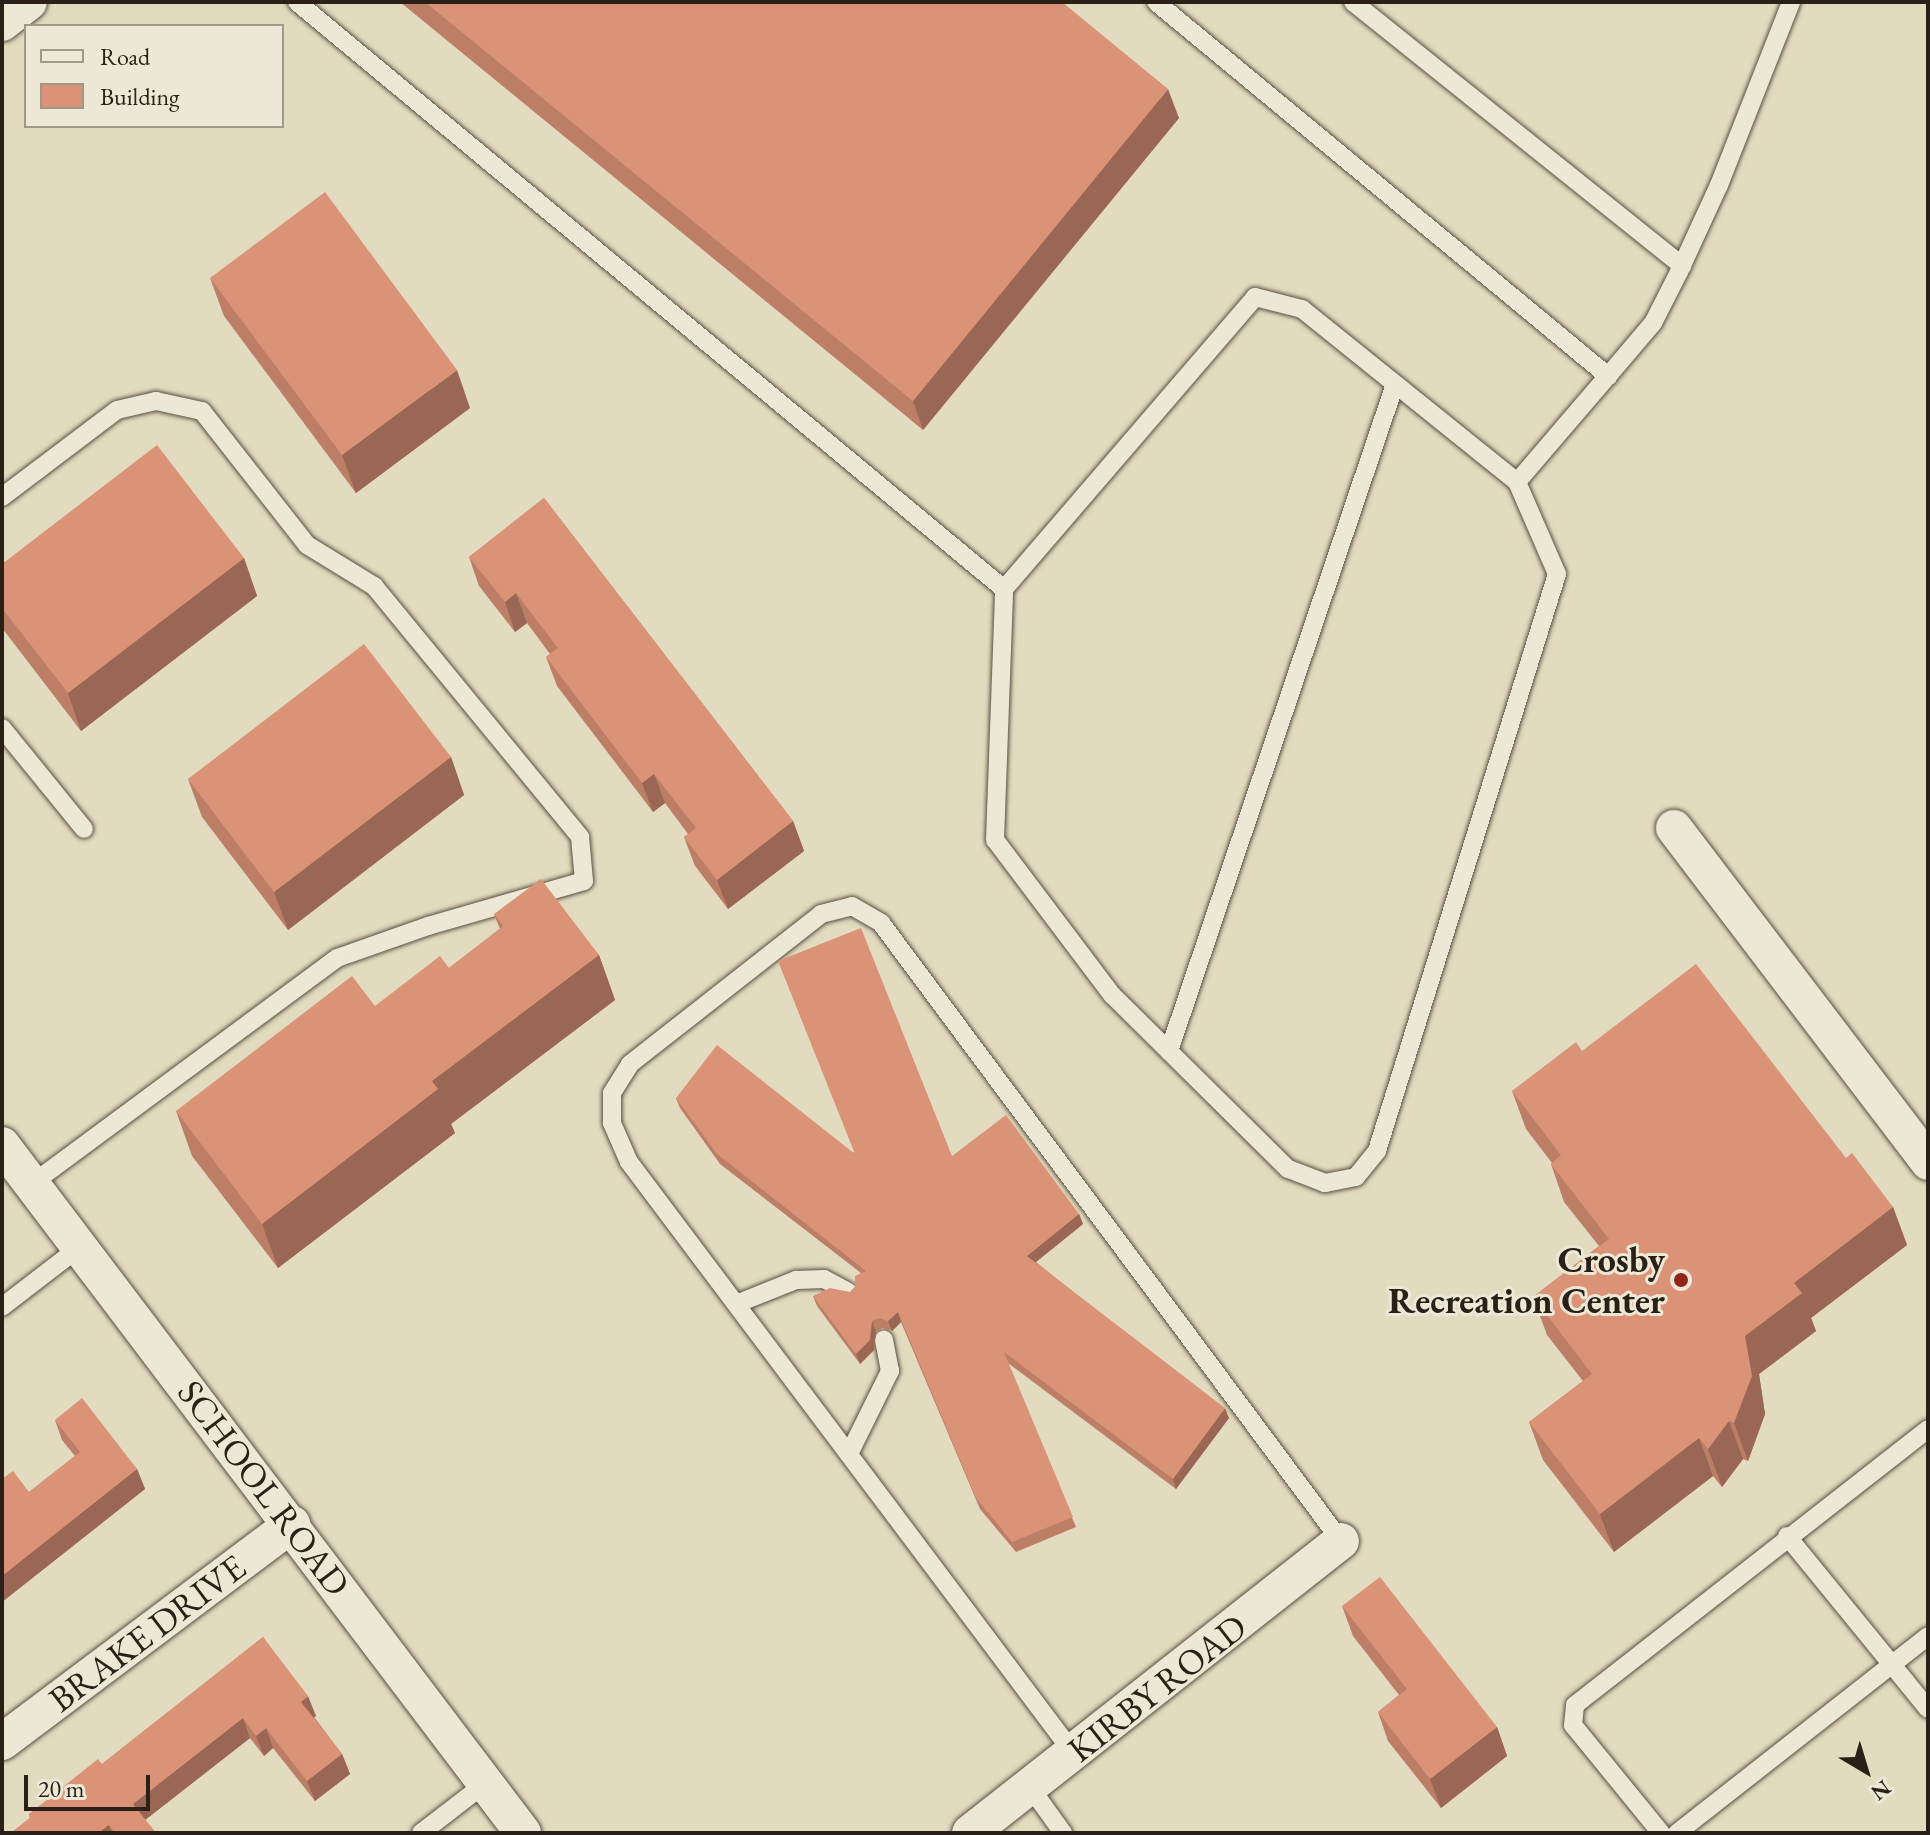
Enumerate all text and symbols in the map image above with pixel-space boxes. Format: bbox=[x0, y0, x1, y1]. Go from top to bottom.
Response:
legend bbox=[24, 24, 284, 128]
text: Road bbox=[100, 41, 150, 72]
text: Building bbox=[100, 81, 180, 112]
place label: Crosby Recreation Center bbox=[1388, 1237, 1665, 1322]
marker: Crosby Recreation Center bbox=[1672, 1271, 1690, 1289]
street label: SCHOOL ROAD bbox=[169, 1372, 359, 1604]
street label: BRAKE DRIVE bbox=[40, 1545, 254, 1721]
street label: KIRBY ROAD bbox=[1059, 1605, 1255, 1771]
north arrow bbox=[1826, 1731, 1906, 1811]
scale bar bbox=[28, 1759, 154, 1809]
text: 20 m bbox=[38, 1773, 85, 1804]
text: N bbox=[1865, 1773, 1897, 1807]

